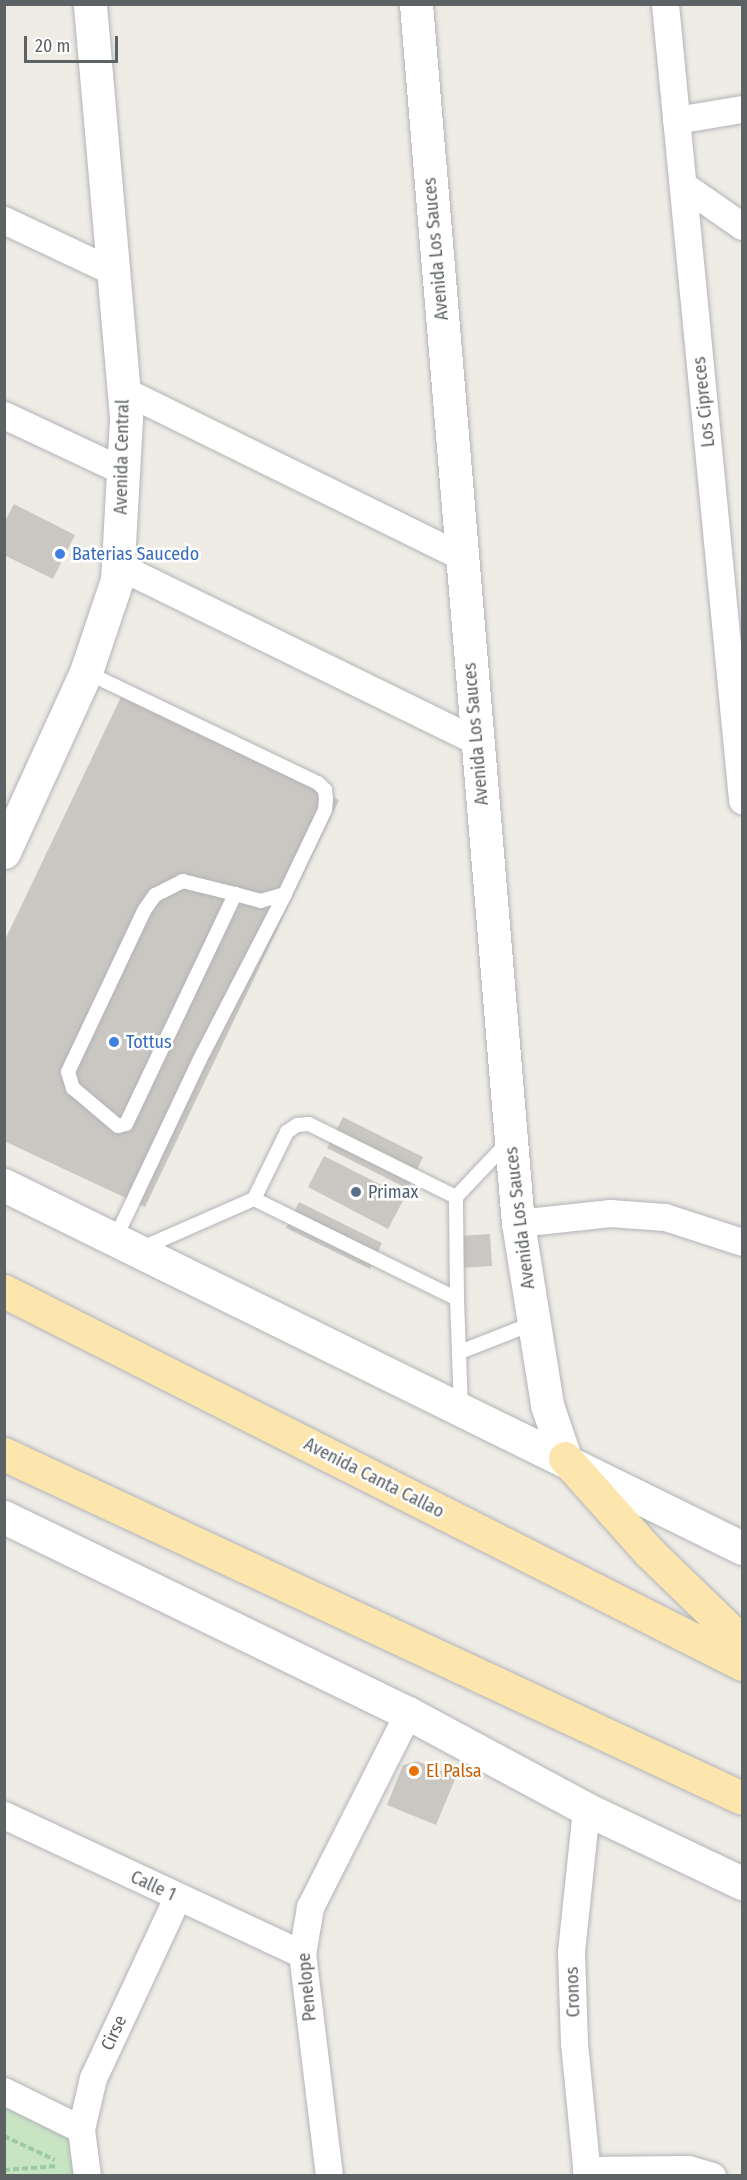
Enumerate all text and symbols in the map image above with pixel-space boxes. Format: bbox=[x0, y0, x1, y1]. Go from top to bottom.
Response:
scale bar bbox=[27, 24, 122, 62]
text: 20 m bbox=[35, 35, 70, 57]
street label: Avenida Los Sauces bbox=[419, 177, 453, 321]
street label: Los Cipreces bbox=[689, 356, 719, 448]
street label: Avenida Central bbox=[110, 399, 134, 515]
place label: Baterias Saucedo bbox=[72, 543, 199, 565]
marker: Baterias Saucedo bbox=[53, 547, 67, 561]
street label: Avenida Los Sauces bbox=[459, 662, 493, 806]
place label: Tottus bbox=[126, 1031, 172, 1053]
marker: Tottus bbox=[107, 1035, 121, 1049]
street label: Avenida Los Sauces bbox=[501, 1146, 539, 1290]
place label: Primax bbox=[368, 1181, 418, 1203]
marker: Primax bbox=[349, 1185, 363, 1199]
street label: Avenida Canta Callao bbox=[300, 1433, 448, 1523]
place label: El Palsa bbox=[426, 1760, 482, 1782]
marker: El Palsa bbox=[407, 1764, 421, 1778]
street label: Calle 1 bbox=[127, 1866, 179, 1906]
street label: Penelope bbox=[293, 1952, 321, 2022]
street label: Cronos bbox=[561, 1966, 585, 2018]
street label: Cirse bbox=[97, 2012, 131, 2054]

